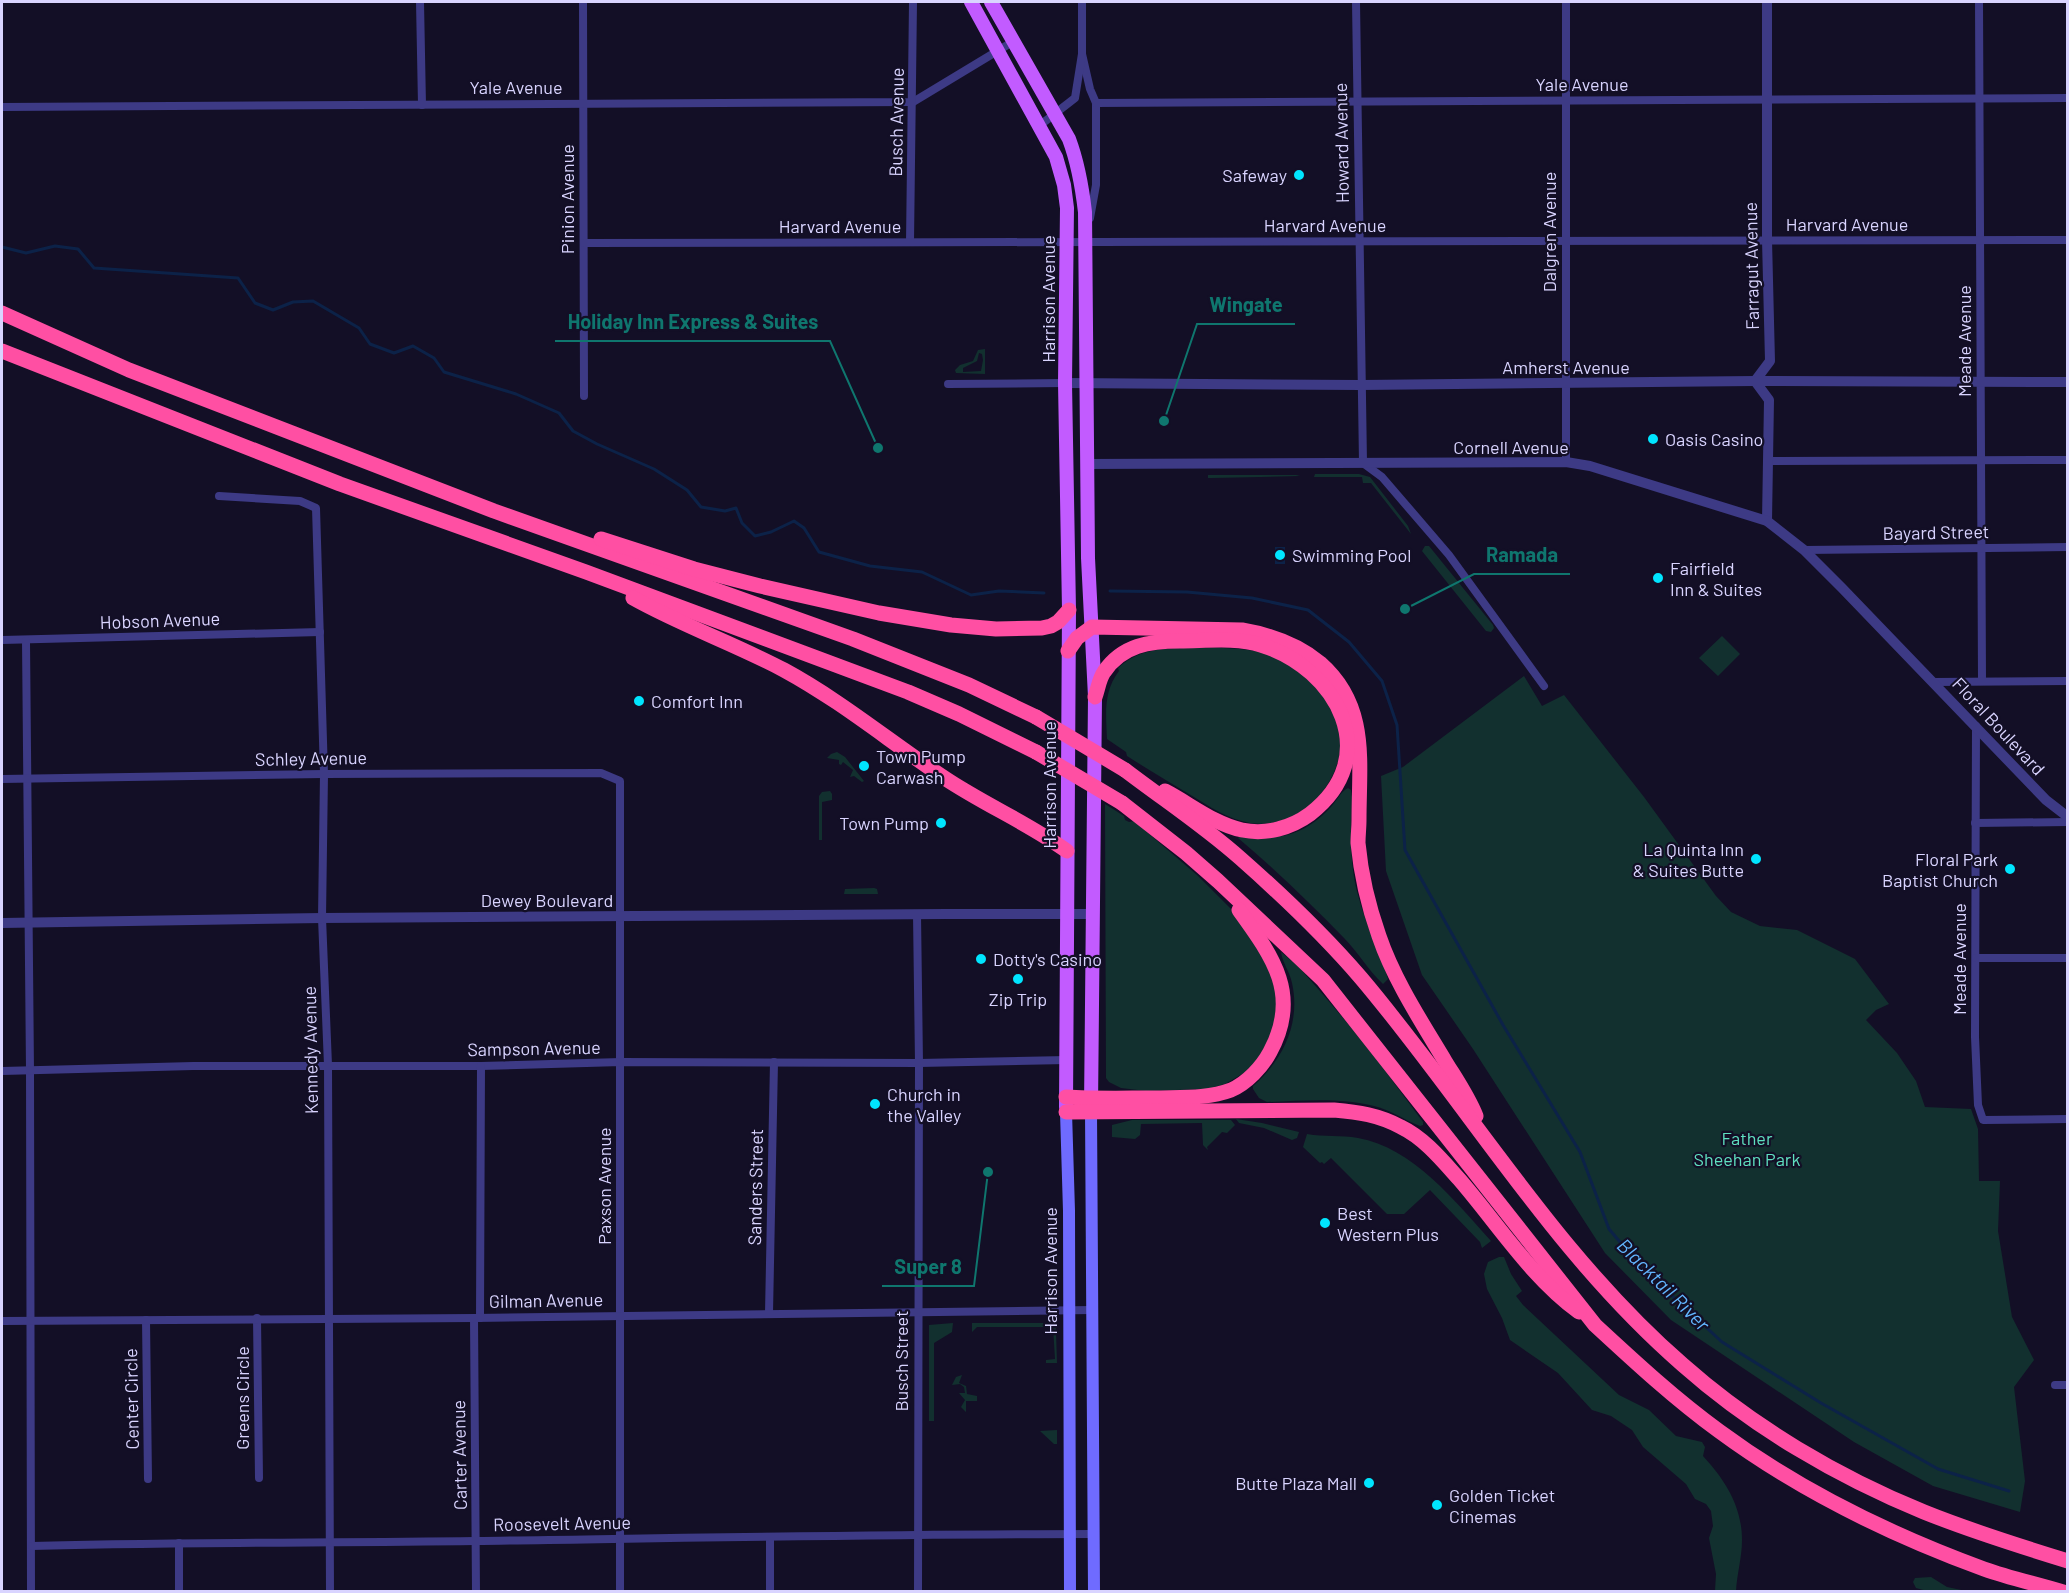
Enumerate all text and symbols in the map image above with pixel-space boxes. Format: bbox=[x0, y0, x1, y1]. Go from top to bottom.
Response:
street label: Busch Avenue bbox=[884, 67, 908, 177]
street label: Yale Avenue bbox=[1535, 73, 1629, 95]
street label: Yale Avenue bbox=[469, 76, 563, 98]
street label: Howard Avenue bbox=[1329, 83, 1353, 203]
street label: Pinion Avenue bbox=[556, 144, 578, 254]
place label: Safeway bbox=[1222, 164, 1287, 186]
marker: Safeway bbox=[1292, 168, 1306, 182]
street label: Dalgren Avenue bbox=[1538, 172, 1560, 292]
street label: Farragut Avenue bbox=[1739, 202, 1763, 330]
street label: Harvard Avenue bbox=[1786, 213, 1908, 235]
street label: Harvard Avenue bbox=[1264, 214, 1386, 236]
street label: Harvard Avenue bbox=[779, 215, 901, 237]
street label: Harrison Avenue bbox=[1037, 235, 1059, 363]
street label: Meade Avenue bbox=[1953, 285, 1975, 397]
callout: Wingate bbox=[1197, 286, 1295, 324]
text: Wingate bbox=[1209, 292, 1283, 316]
callout: Holiday Inn Express & Suites bbox=[555, 303, 830, 341]
text: Holiday Inn Express & Suites bbox=[568, 309, 818, 333]
street label: Amherst Avenue bbox=[1502, 356, 1630, 378]
place label: Oasis Casino bbox=[1665, 428, 1763, 450]
marker: Oasis Casino bbox=[1646, 432, 1660, 446]
street label: Cornell Avenue bbox=[1453, 436, 1569, 458]
street label: Bayard Street bbox=[1883, 520, 1989, 544]
callout: Ramada bbox=[1474, 536, 1570, 574]
text: Ramada bbox=[1486, 542, 1558, 566]
place label: Swimming Pool bbox=[1292, 544, 1411, 566]
marker: Swimming Pool bbox=[1273, 548, 1287, 562]
place label: Fairfield Inn & Suites bbox=[1670, 557, 1762, 600]
marker: Fairfield Inn & Suites bbox=[1651, 571, 1665, 585]
street label: Hobson Avenue bbox=[99, 607, 221, 633]
street label: Floral Boulevard bbox=[1948, 673, 2050, 779]
place label: Comfort Inn bbox=[651, 690, 743, 712]
marker: Comfort Inn bbox=[632, 694, 646, 708]
street label: Harrison Avenue bbox=[1038, 721, 1060, 849]
place label: Town Pump Carwash bbox=[876, 745, 966, 788]
street label: Schley Avenue bbox=[255, 746, 367, 770]
marker: Town Pump Carwash bbox=[857, 759, 871, 773]
place label: Town Pump bbox=[839, 812, 929, 834]
marker: Town Pump bbox=[934, 816, 948, 830]
place label: La Quinta Inn & Suites Butte bbox=[1633, 838, 1744, 881]
place label: Floral Park Baptist Church bbox=[1882, 848, 1998, 891]
marker: La Quinta Inn & Suites Butte bbox=[1749, 852, 1763, 866]
marker: Floral Park Baptist Church bbox=[2003, 862, 2017, 876]
street label: Dewey Boulevard bbox=[481, 889, 613, 911]
street label: Meade Avenue bbox=[1948, 903, 1970, 1015]
place label: Dotty's Casino bbox=[993, 948, 1102, 970]
marker: Dotty's Casino bbox=[974, 952, 988, 966]
marker: Zip Trip bbox=[1011, 972, 1025, 986]
street label: Kennedy Avenue bbox=[298, 986, 322, 1114]
place label: Zip Trip bbox=[989, 988, 1047, 1010]
street label: Sampson Avenue bbox=[467, 1036, 601, 1060]
place label: Church in the Valley bbox=[887, 1083, 961, 1126]
marker: Church in the Valley bbox=[868, 1097, 882, 1111]
street label: Paxson Avenue bbox=[593, 1127, 615, 1245]
park label: Father Sheehan Park bbox=[1694, 1127, 1800, 1170]
street label: Sanders Street bbox=[743, 1129, 767, 1245]
place label: Best Western Plus bbox=[1337, 1202, 1439, 1245]
street label: Harrison Avenue bbox=[1039, 1207, 1061, 1335]
marker: Best Western Plus bbox=[1318, 1216, 1332, 1230]
water label: Blacktail River bbox=[1613, 1233, 1716, 1336]
callout: Super 8 bbox=[882, 1248, 974, 1286]
text: Super 8 bbox=[894, 1254, 962, 1278]
street label: Gilman Avenue bbox=[489, 1288, 603, 1312]
street label: Busch Street bbox=[890, 1310, 912, 1412]
street label: Greens Circle bbox=[231, 1346, 253, 1450]
street label: Center Circle bbox=[119, 1348, 143, 1450]
street label: Carter Avenue bbox=[447, 1400, 471, 1510]
place label: Butte Plaza Mall bbox=[1235, 1472, 1357, 1494]
marker: Butte Plaza Mall bbox=[1362, 1476, 1376, 1490]
place label: Golden Ticket Cinemas bbox=[1449, 1484, 1555, 1527]
marker: Golden Ticket Cinemas bbox=[1430, 1498, 1444, 1512]
street label: Roosevelt Avenue bbox=[493, 1511, 631, 1535]

